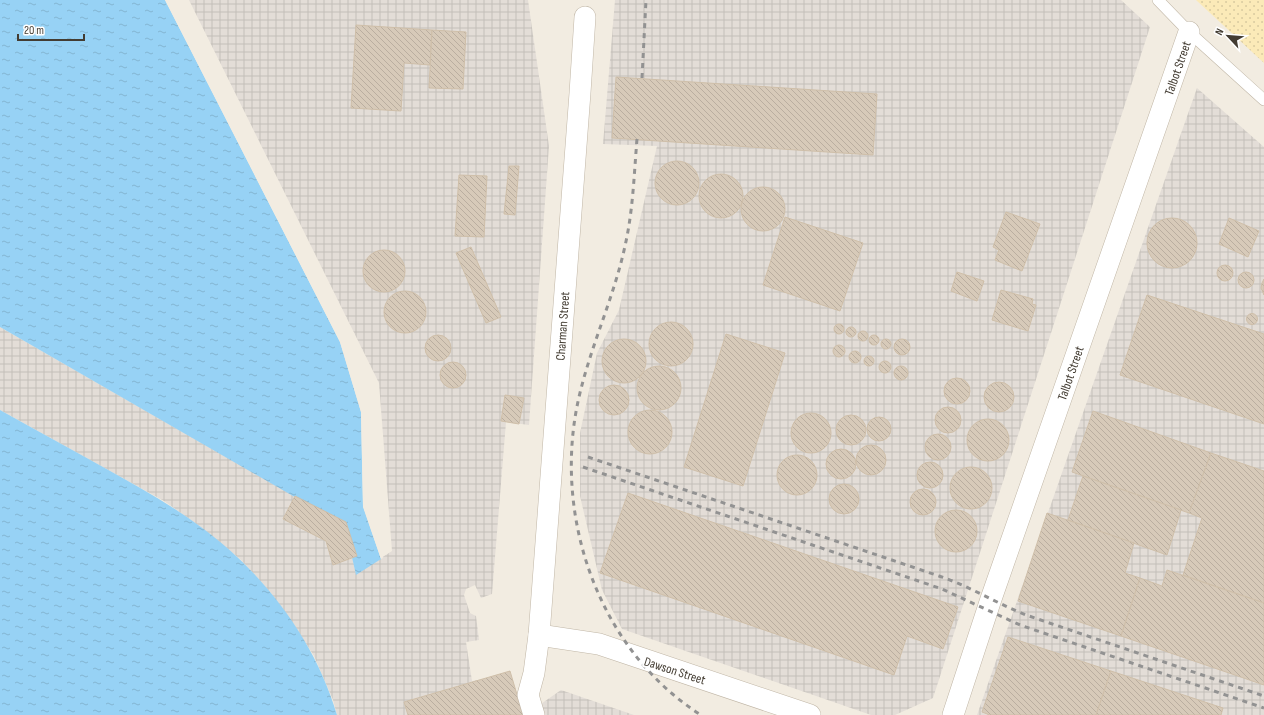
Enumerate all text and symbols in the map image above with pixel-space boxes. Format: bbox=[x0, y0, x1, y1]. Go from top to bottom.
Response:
scale bar bbox=[18, 16, 84, 42]
north arrow bbox=[1208, 16, 1248, 56]
text: 20 m bbox=[24, 23, 44, 38]
text: N bbox=[1212, 26, 1227, 37]
street label: Talbot Street bbox=[1161, 39, 1195, 97]
street label: Charman Street bbox=[553, 291, 573, 361]
street label: Talbot Street bbox=[1054, 344, 1088, 402]
street label: Dawson Street bbox=[642, 654, 707, 688]

